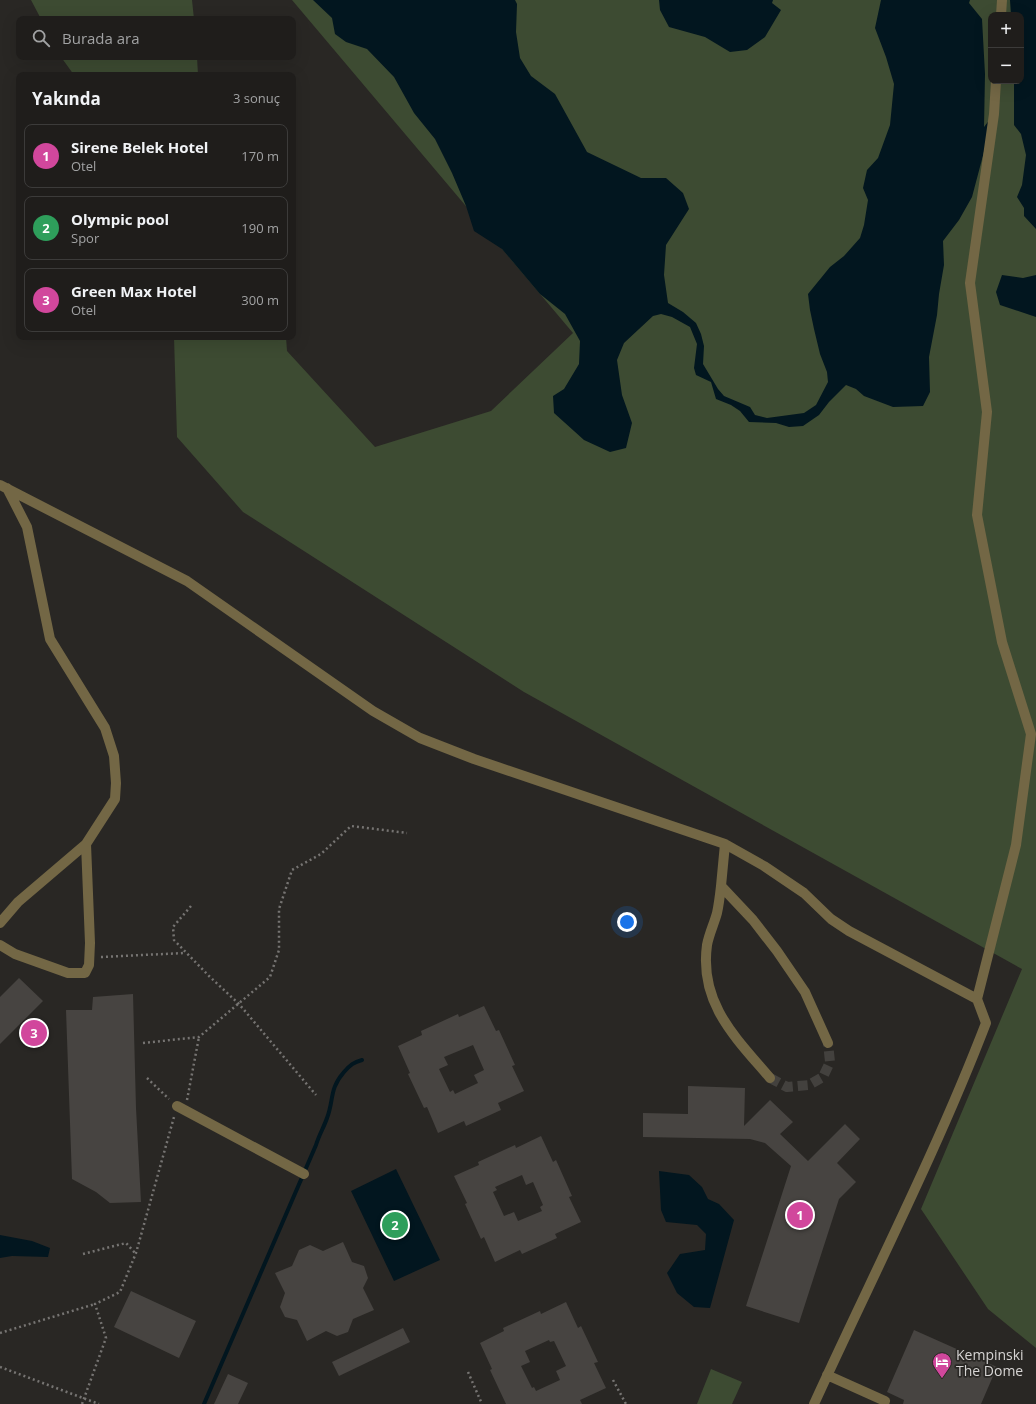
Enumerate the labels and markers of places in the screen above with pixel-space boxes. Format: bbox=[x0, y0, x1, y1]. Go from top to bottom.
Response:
pin: 3 bbox=[21, 1018, 47, 1048]
pin: 1 bbox=[787, 1200, 813, 1230]
pin: 2 bbox=[382, 1210, 408, 1240]
place label: Kempinski The Dome bbox=[956, 1345, 1024, 1380]
hotel icon: Kempinski The Dome bbox=[931, 1351, 953, 1379]

